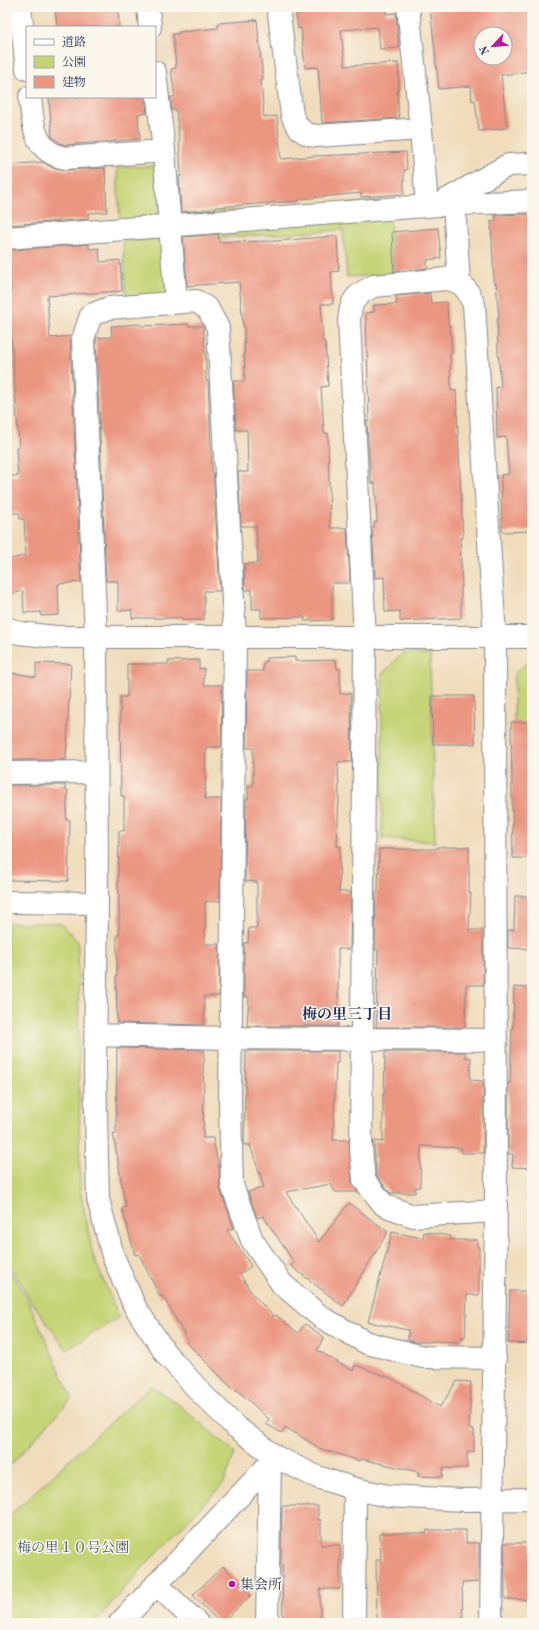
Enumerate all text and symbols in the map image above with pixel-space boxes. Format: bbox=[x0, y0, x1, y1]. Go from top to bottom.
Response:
legend bbox=[26, 26, 156, 98]
north arrow bbox=[473, 26, 513, 66]
text: 道路 bbox=[62, 35, 86, 49]
text: N bbox=[478, 43, 492, 56]
text: 公園 bbox=[62, 56, 86, 69]
text: 建物 bbox=[62, 75, 86, 89]
district label: 梅の里三丁目 bbox=[302, 1006, 392, 1023]
park label: 梅の里１０号公園 bbox=[17, 1540, 129, 1555]
place label: 集会所 bbox=[240, 1577, 282, 1592]
marker: 集会所 bbox=[227, 1579, 237, 1589]

